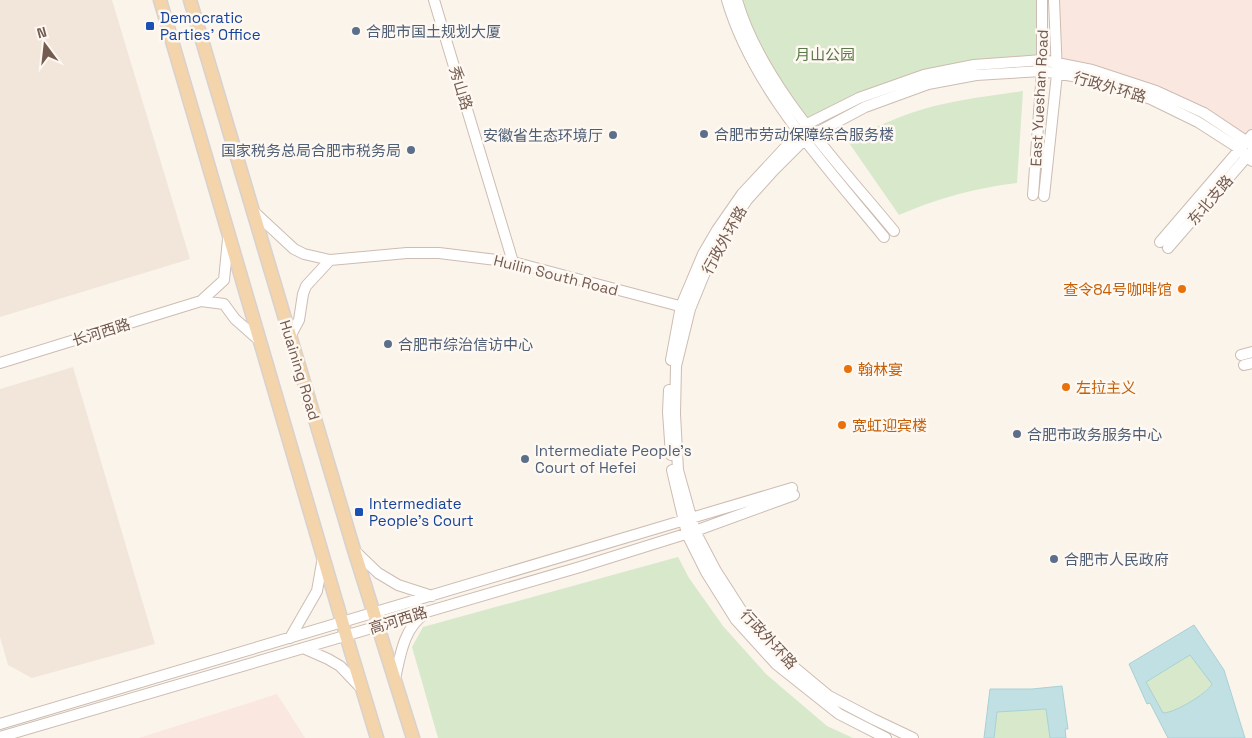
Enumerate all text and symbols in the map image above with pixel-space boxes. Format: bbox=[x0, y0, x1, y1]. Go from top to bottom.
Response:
place label: Democratic Parties' Office bbox=[160, 8, 261, 44]
north arrow bbox=[20, 20, 70, 70]
marker: Democratic Parties' Office bbox=[144, 20, 156, 32]
place label: 合肥市国土规划大厦 bbox=[366, 22, 501, 41]
text: N bbox=[35, 23, 49, 42]
marker: 合肥市国土规划大厦 bbox=[350, 25, 362, 37]
street label: East Yueshan Road bbox=[1026, 29, 1052, 167]
park label: 月山公园 bbox=[795, 45, 855, 64]
street label: 秀山路 bbox=[445, 64, 477, 112]
street label: 行政外环路 bbox=[1071, 68, 1149, 106]
place label: 合肥市劳动保障综合服务楼 bbox=[714, 125, 894, 144]
place label: 安徽省生态环境厅 bbox=[483, 126, 603, 145]
marker: 合肥市劳动保障综合服务楼 bbox=[698, 128, 710, 140]
marker: 安徽省生态环境厅 bbox=[607, 129, 619, 141]
place label: 国家税务总局合肥市税务局 bbox=[221, 141, 401, 160]
marker: 国家税务总局合肥市税务局 bbox=[405, 144, 417, 156]
street label: 东北支路 bbox=[1183, 171, 1237, 229]
street label: 行政外环路 bbox=[698, 203, 750, 277]
street label: Huilin South Road bbox=[492, 250, 620, 300]
place label: 查令84号咖啡馆 bbox=[1063, 280, 1172, 299]
marker: 查令84号咖啡馆 bbox=[1176, 283, 1188, 295]
street label: 长河西路 bbox=[70, 314, 132, 350]
street label: Huaining Road bbox=[276, 318, 324, 422]
place label: 合肥市综治信访中心 bbox=[398, 335, 533, 354]
marker: 合肥市综治信访中心 bbox=[382, 338, 394, 350]
place label: 翰林宴 bbox=[858, 360, 903, 379]
marker: 翰林宴 bbox=[842, 363, 854, 375]
place label: 左拉主义 bbox=[1076, 378, 1136, 397]
marker: 左拉主义 bbox=[1060, 381, 1072, 393]
place label: 宽虹迎宾楼 bbox=[852, 416, 927, 435]
marker: 宽虹迎宾楼 bbox=[836, 419, 848, 431]
place label: 合肥市政务服务中心 bbox=[1027, 425, 1162, 444]
marker: 合肥市政务服务中心 bbox=[1011, 428, 1023, 440]
place label: Intermediate People's Court of Hefei bbox=[535, 441, 692, 477]
marker: Intermediate People's Court of Hefei bbox=[519, 453, 531, 465]
place label: Intermediate People's Court bbox=[369, 494, 474, 530]
marker: Intermediate People's Court bbox=[353, 506, 365, 518]
place label: 合肥市人民政府 bbox=[1064, 550, 1169, 569]
marker: 合肥市人民政府 bbox=[1048, 553, 1060, 565]
street label: 高河西路 bbox=[367, 602, 429, 638]
street label: 行政外环路 bbox=[736, 605, 802, 673]

